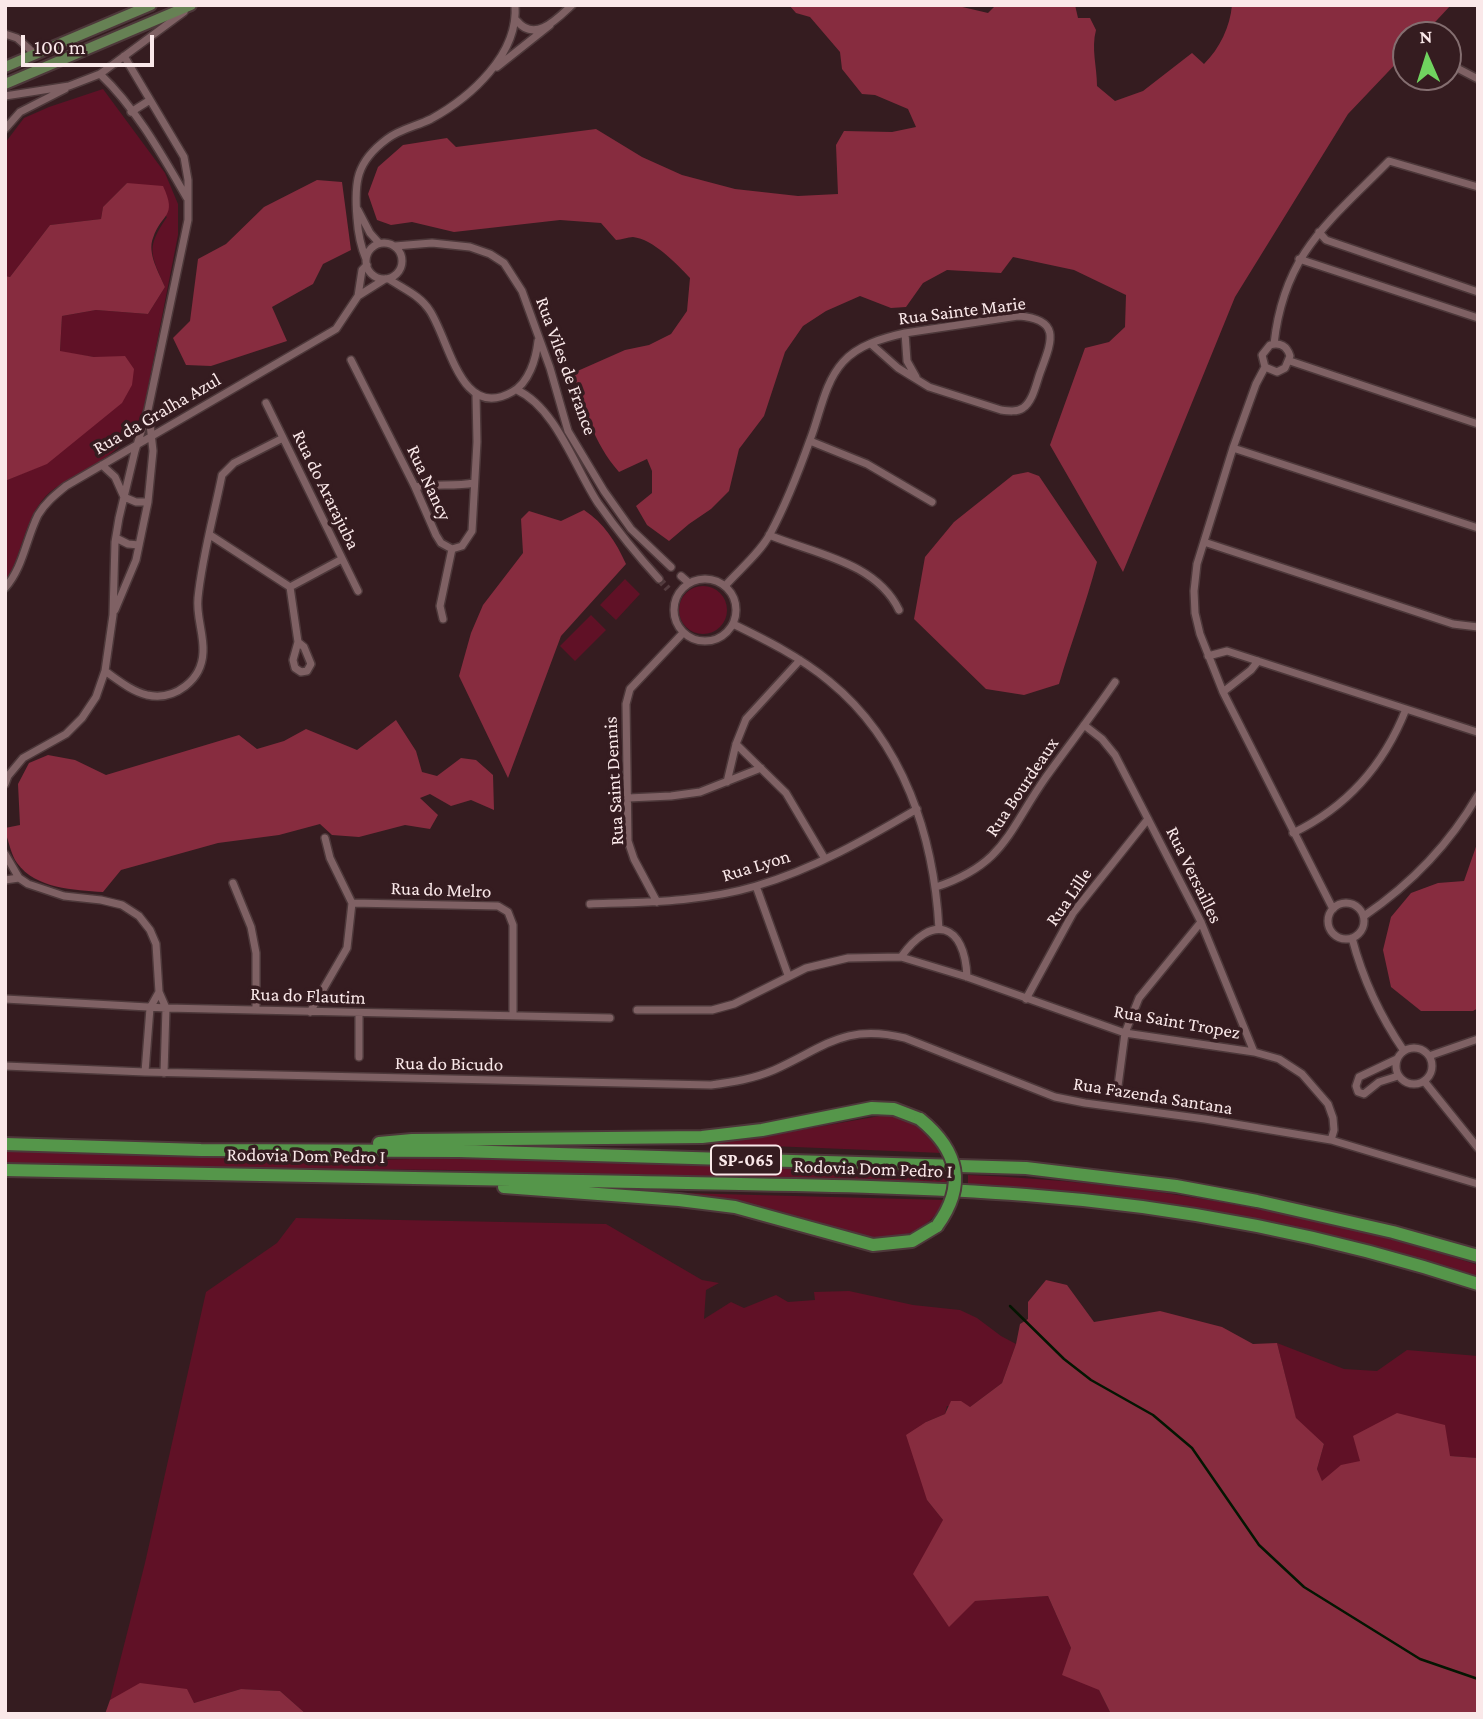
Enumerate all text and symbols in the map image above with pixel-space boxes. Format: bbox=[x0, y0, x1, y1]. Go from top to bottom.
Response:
scale bar bbox=[24, 21, 158, 65]
north arrow bbox=[1392, 21, 1462, 91]
text: N bbox=[1419, 26, 1433, 47]
text: 100 m bbox=[34, 35, 86, 59]
street label: Rua Sainte Marie bbox=[897, 292, 1027, 330]
street label: Rua Viles de France bbox=[530, 294, 602, 438]
street label: Rua da Gralha Azul bbox=[89, 368, 225, 460]
street label: Rua do Ararajuba bbox=[287, 427, 365, 553]
street label: Rua Nancy bbox=[402, 442, 456, 524]
street label: Rua Saint Dennis bbox=[599, 716, 629, 846]
street label: Rua Bourdeaux bbox=[980, 733, 1064, 841]
street label: Rua Versailles bbox=[1161, 823, 1227, 927]
street label: Rua Lyon bbox=[719, 845, 793, 887]
street label: Rua Lille bbox=[1041, 864, 1097, 930]
street label: Rua do Melro bbox=[390, 877, 492, 903]
street label: Rua do Flautim bbox=[250, 983, 366, 1009]
street label: Rua Saint Tropez bbox=[1112, 1000, 1242, 1044]
street label: Rua do Bicudo bbox=[395, 1052, 503, 1076]
street label: Rua Fazenda Santana bbox=[1072, 1072, 1234, 1120]
street label: Rodovia Dom Pedro I bbox=[226, 1143, 386, 1169]
road number: SP-065 bbox=[711, 1146, 781, 1175]
street label: Rodovia Dom Pedro I bbox=[793, 1155, 953, 1183]

